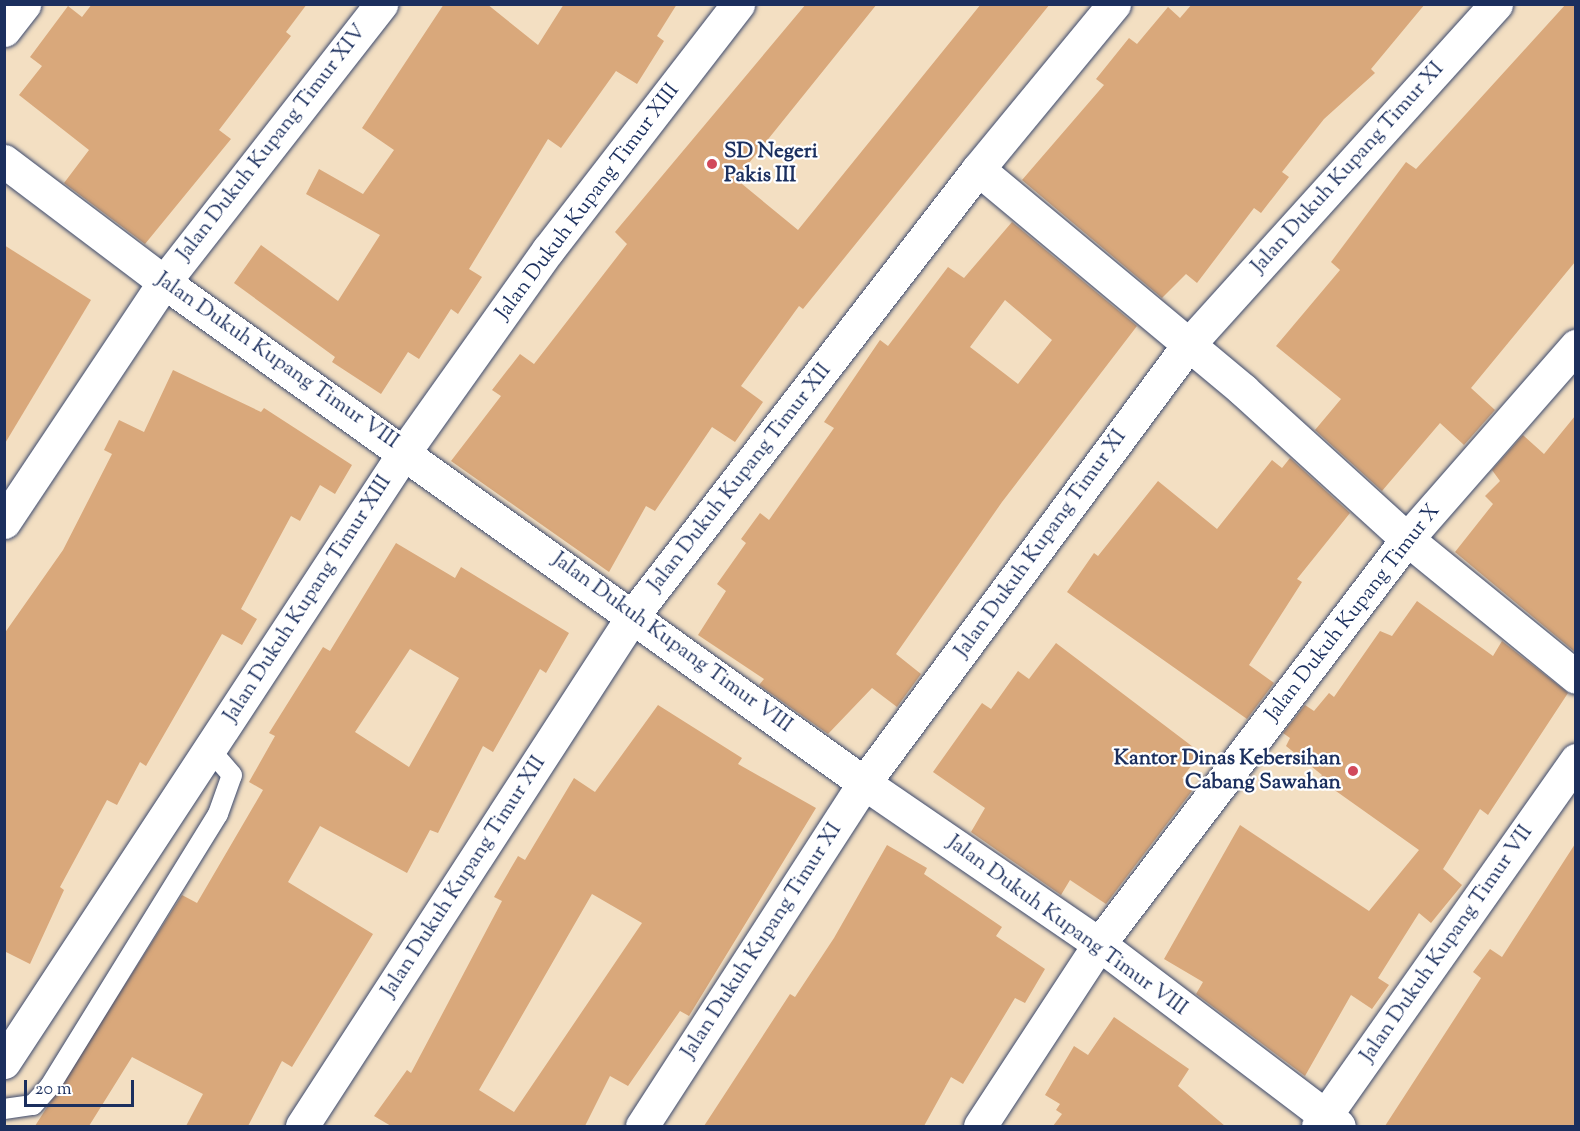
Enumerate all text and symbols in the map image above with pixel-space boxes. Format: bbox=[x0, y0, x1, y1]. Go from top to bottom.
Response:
street label: Jalan Dukuh Kupang Timur XIV bbox=[172, 20, 372, 266]
street label: Jalan Dukuh Kupang Timur XI bbox=[1246, 57, 1450, 279]
street label: Jalan Dukuh Kupang Timur XIII bbox=[491, 79, 685, 325]
place label: SD Negeri Pakis III bbox=[724, 139, 818, 189]
marker: SD Negeri Pakis III bbox=[705, 157, 719, 171]
street label: Jalan Dukuh Kupang Timur VIII bbox=[151, 267, 403, 455]
street label: Jalan Dukuh Kupang Timur XII bbox=[643, 359, 837, 597]
street label: Jalan Dukuh Kupang Timur XI bbox=[950, 425, 1132, 663]
street label: Jalan Dukuh Kupang Timur XIII bbox=[219, 471, 397, 727]
street label: Jalan Dukuh Kupang Timur X bbox=[1260, 499, 1446, 727]
street label: Jalan Dukuh Kupang Timur VIII bbox=[547, 547, 797, 739]
place label: Kantor Dinas Kebersihan Cabang Sawahan bbox=[1114, 746, 1341, 796]
street label: Jalan Dukuh Kupang Timur XII bbox=[376, 752, 552, 1002]
marker: Kantor Dinas Kebersihan Cabang Sawahan bbox=[1346, 764, 1360, 778]
street label: Jalan Dukuh Kupang Timur XI bbox=[676, 819, 848, 1063]
street label: Jalan Dukuh Kupang Timur VII bbox=[1355, 821, 1539, 1067]
street label: Jalan Dukuh Kupang Timur VIII bbox=[942, 830, 1192, 1022]
scale bar bbox=[27, 1068, 136, 1106]
text: 20 m bbox=[35, 1077, 72, 1103]

